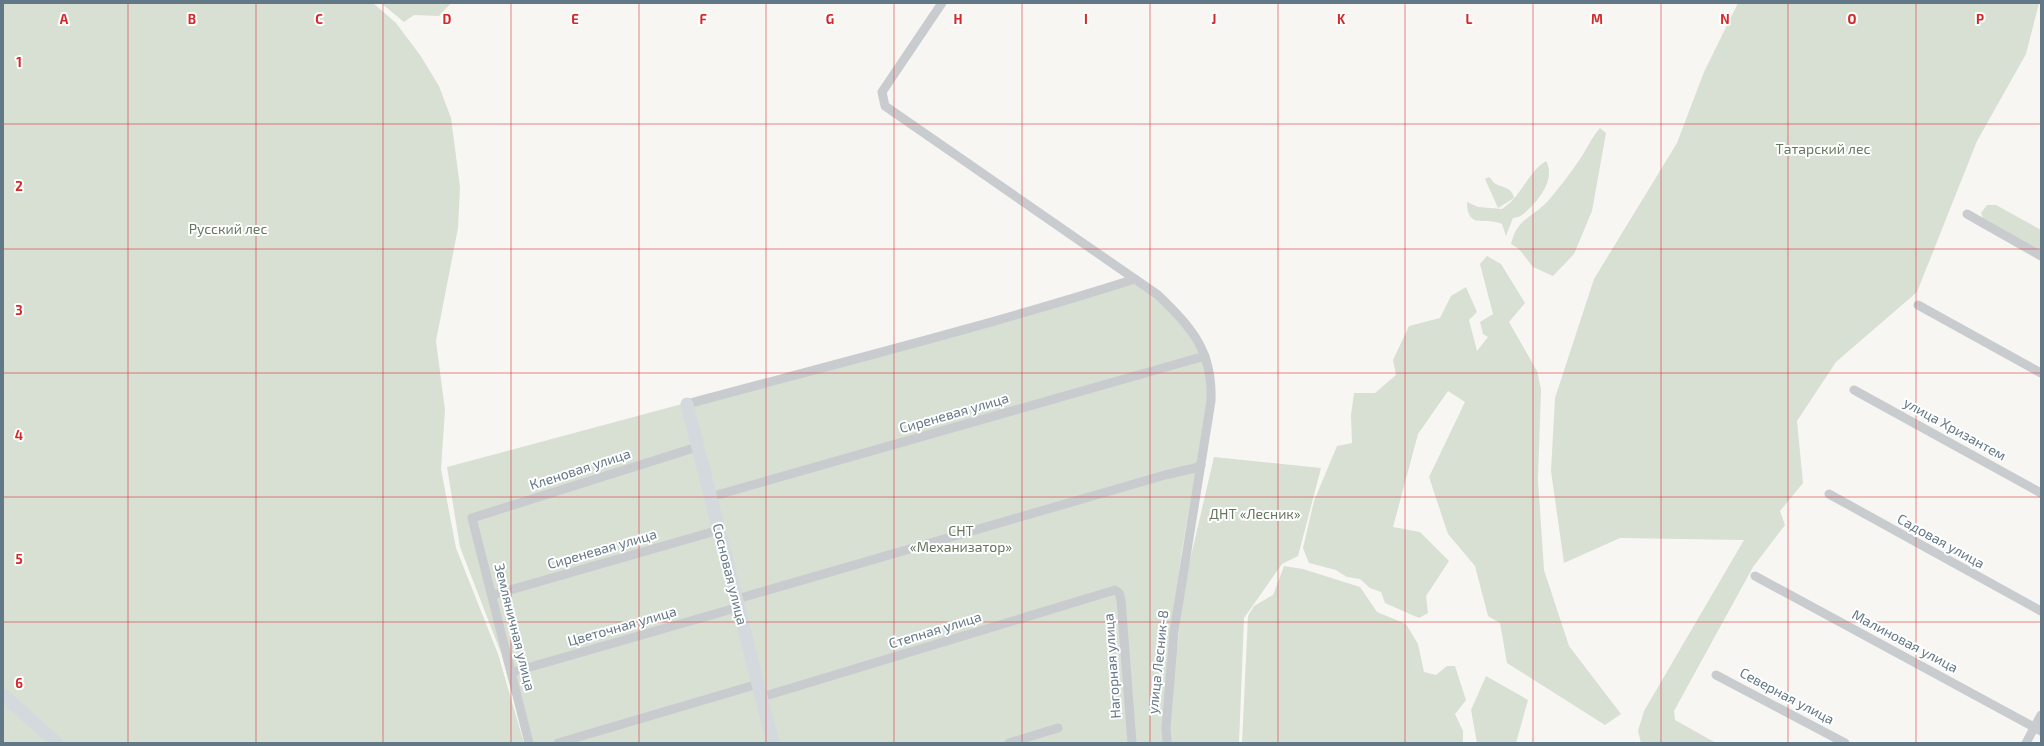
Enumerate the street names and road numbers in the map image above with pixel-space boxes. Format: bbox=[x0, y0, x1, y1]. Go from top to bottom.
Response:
street label: Сиреневая улица bbox=[897, 389, 1010, 436]
street label: улица Хризантем bbox=[1901, 393, 2010, 464]
street label: Кленовая улица bbox=[527, 444, 633, 493]
street label: Садовая улица bbox=[1895, 510, 1988, 572]
street label: Сосновая улица bbox=[710, 521, 751, 626]
street label: Сиреневая улица bbox=[545, 525, 658, 572]
street label: Земляничная улица bbox=[491, 561, 540, 692]
street label: Цветочная улица bbox=[565, 602, 678, 649]
street label: Малиновая улица bbox=[1849, 605, 1961, 676]
street label: Степная улица bbox=[886, 607, 983, 652]
street label: улица Лесник-8 bbox=[1144, 609, 1171, 715]
street label: Нагорная улица bbox=[1099, 613, 1124, 719]
street label: Северная улица bbox=[1737, 664, 1837, 728]

